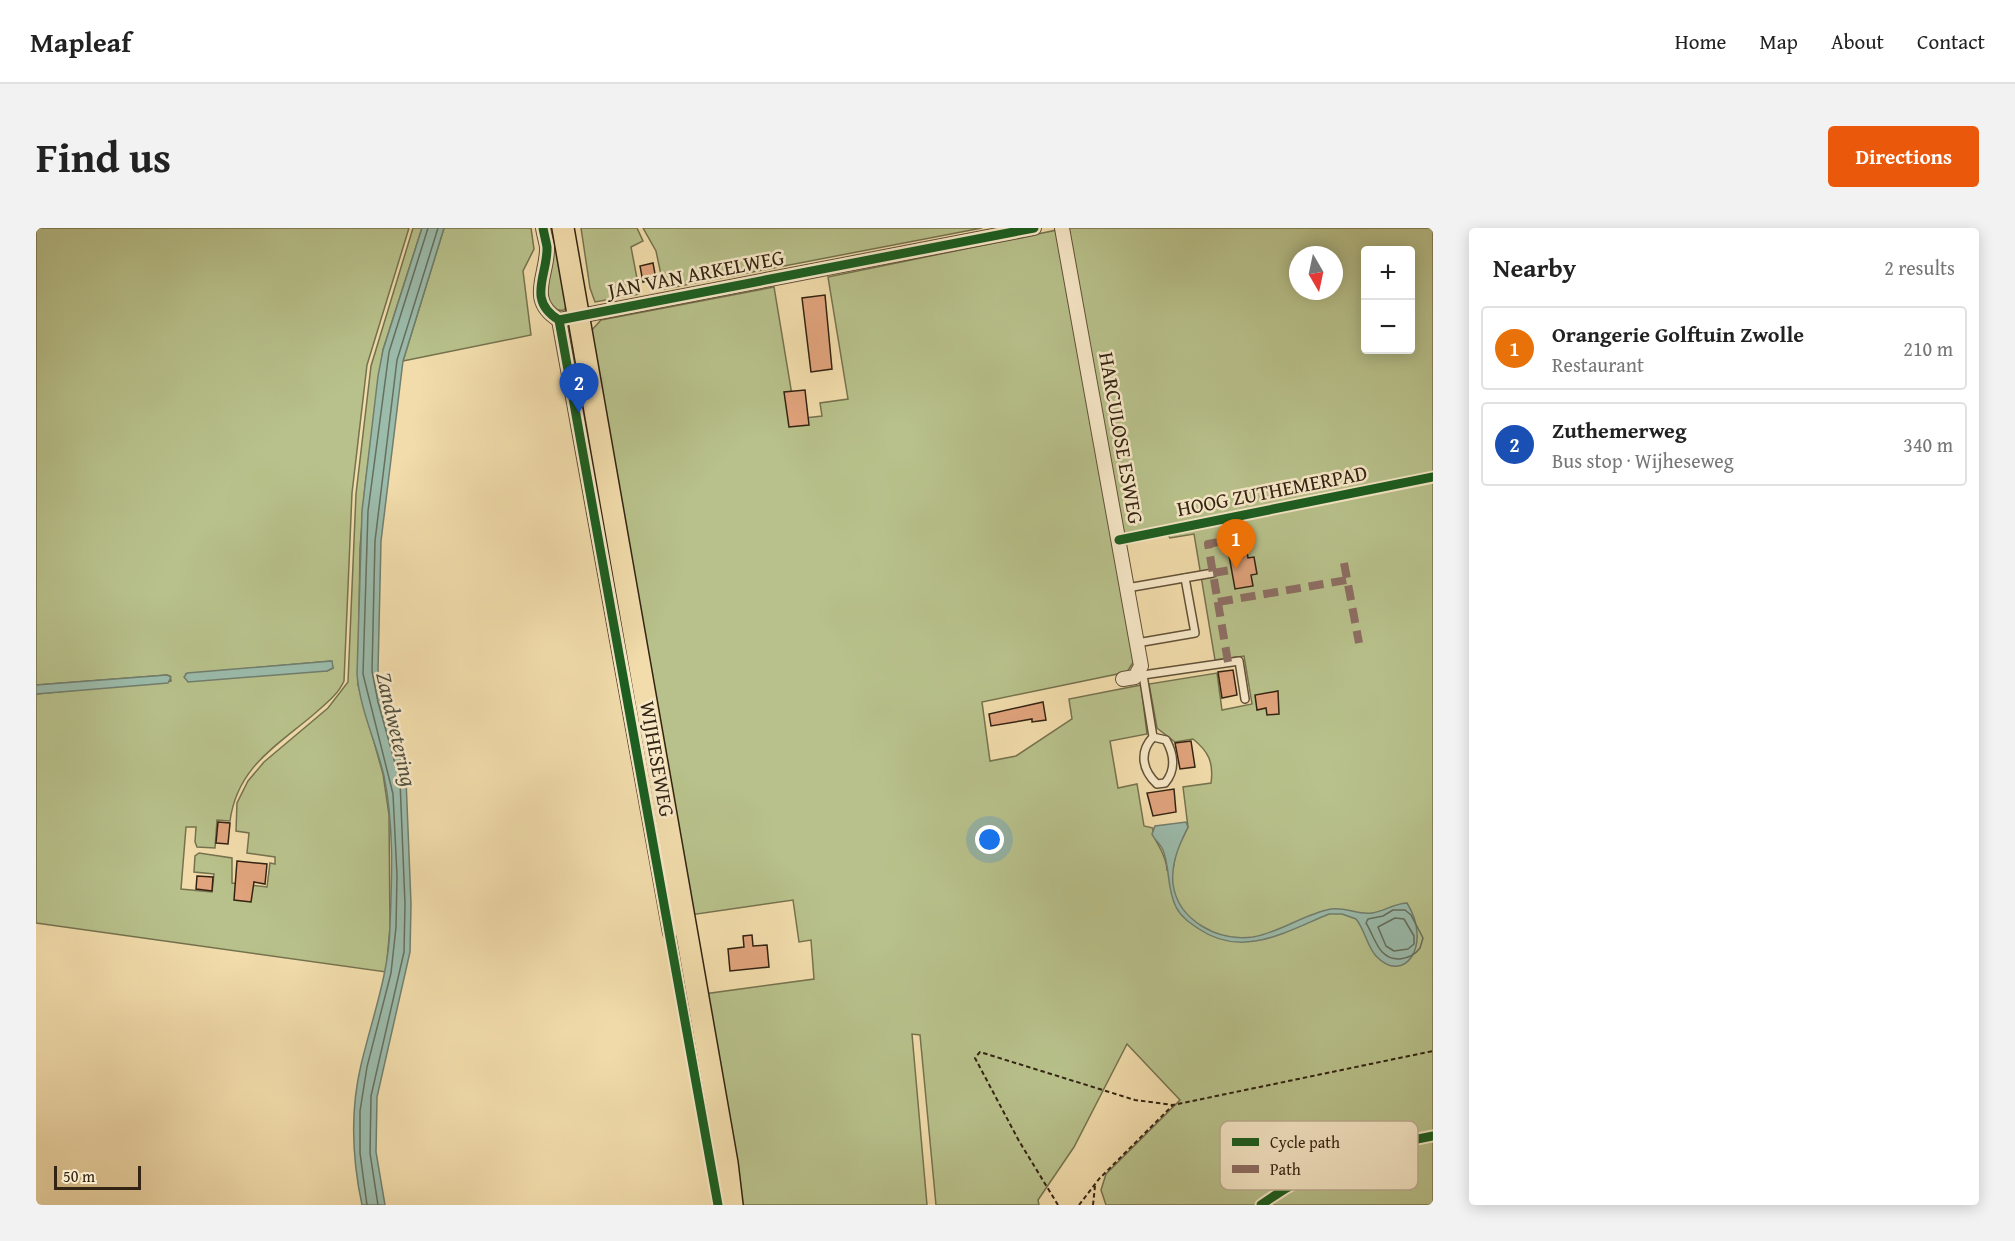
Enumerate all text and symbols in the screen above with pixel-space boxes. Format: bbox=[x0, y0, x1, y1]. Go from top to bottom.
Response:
text: Mapleaf bbox=[30, 21, 131, 62]
text: Home bbox=[1675, 26, 1726, 57]
text: Map bbox=[1759, 26, 1798, 57]
text: About bbox=[1831, 26, 1884, 57]
text: Contact bbox=[1917, 26, 1985, 57]
text: Find us bbox=[36, 126, 171, 187]
button: Directions bbox=[1828, 126, 1979, 187]
street label: JAN VAN ARKELWEG bbox=[602, 241, 787, 306]
north arrow bbox=[1289, 246, 1343, 300]
map controls bbox=[1361, 246, 1415, 354]
button: + bbox=[1361, 246, 1415, 300]
text: Nearby bbox=[1493, 248, 1576, 287]
text: 2 results bbox=[1884, 253, 1955, 282]
button: − bbox=[1361, 300, 1415, 354]
text: Orangerie Golftuin Zwolle bbox=[1552, 318, 1804, 350]
text: 1 bbox=[1509, 334, 1520, 363]
text: 210 m bbox=[1903, 334, 1953, 363]
street label: HARCULOSE ESWEG bbox=[1091, 349, 1152, 526]
text: Restaurant bbox=[1552, 350, 1644, 379]
pin: 2 bbox=[560, 364, 598, 413]
text: Zuthemerweg bbox=[1552, 414, 1686, 446]
text: 2 bbox=[1509, 430, 1520, 459]
text: 340 m bbox=[1903, 430, 1953, 459]
text: Bus stop · Wijheseweg bbox=[1552, 446, 1734, 475]
street label: HOOG ZUTHEMERPAD bbox=[1174, 457, 1370, 524]
pin: 1 bbox=[1216, 520, 1256, 569]
water label: Zandwetering bbox=[368, 668, 426, 790]
street label: WIJHESEWEG bbox=[632, 699, 683, 819]
your location bbox=[975, 825, 1004, 854]
legend bbox=[1220, 1121, 1418, 1190]
text: Cycle path bbox=[1270, 1130, 1340, 1154]
text: Path bbox=[1270, 1157, 1301, 1181]
scale bar bbox=[54, 1163, 141, 1190]
text: 50 m bbox=[63, 1164, 95, 1188]

